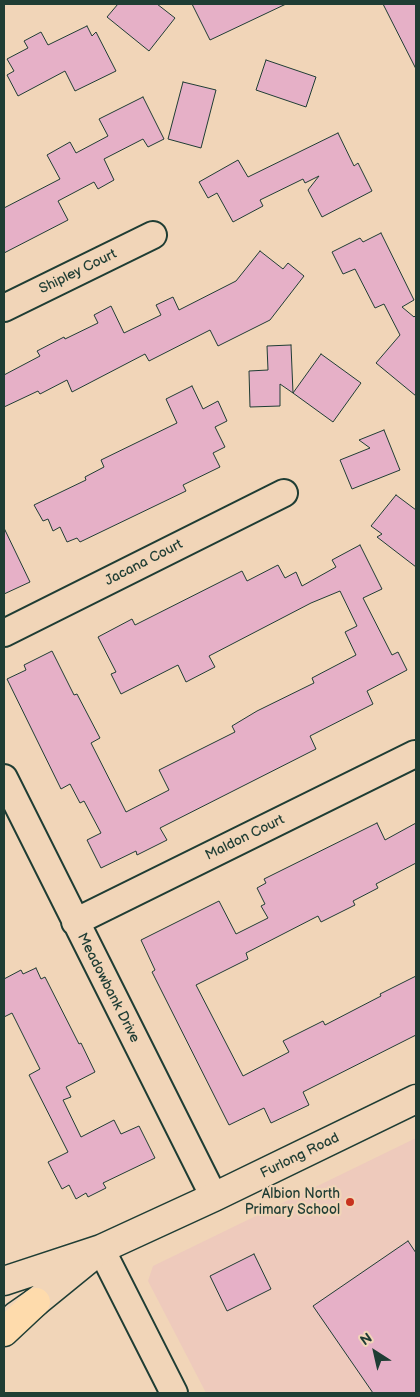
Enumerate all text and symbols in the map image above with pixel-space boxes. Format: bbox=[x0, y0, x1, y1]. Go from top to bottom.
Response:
street label: Shipley Court bbox=[37, 246, 119, 298]
street label: Jacana Court bbox=[102, 536, 186, 590]
street label: Maldon Court bbox=[203, 812, 287, 864]
street label: Meadowbank Drive bbox=[73, 930, 143, 1046]
street label: Furlong Road bbox=[258, 1130, 342, 1182]
place label: Albion North Primary School bbox=[245, 1186, 340, 1218]
marker: Albion North Primary School bbox=[344, 1196, 356, 1208]
north arrow bbox=[350, 1327, 400, 1377]
text: N bbox=[357, 1329, 375, 1349]

